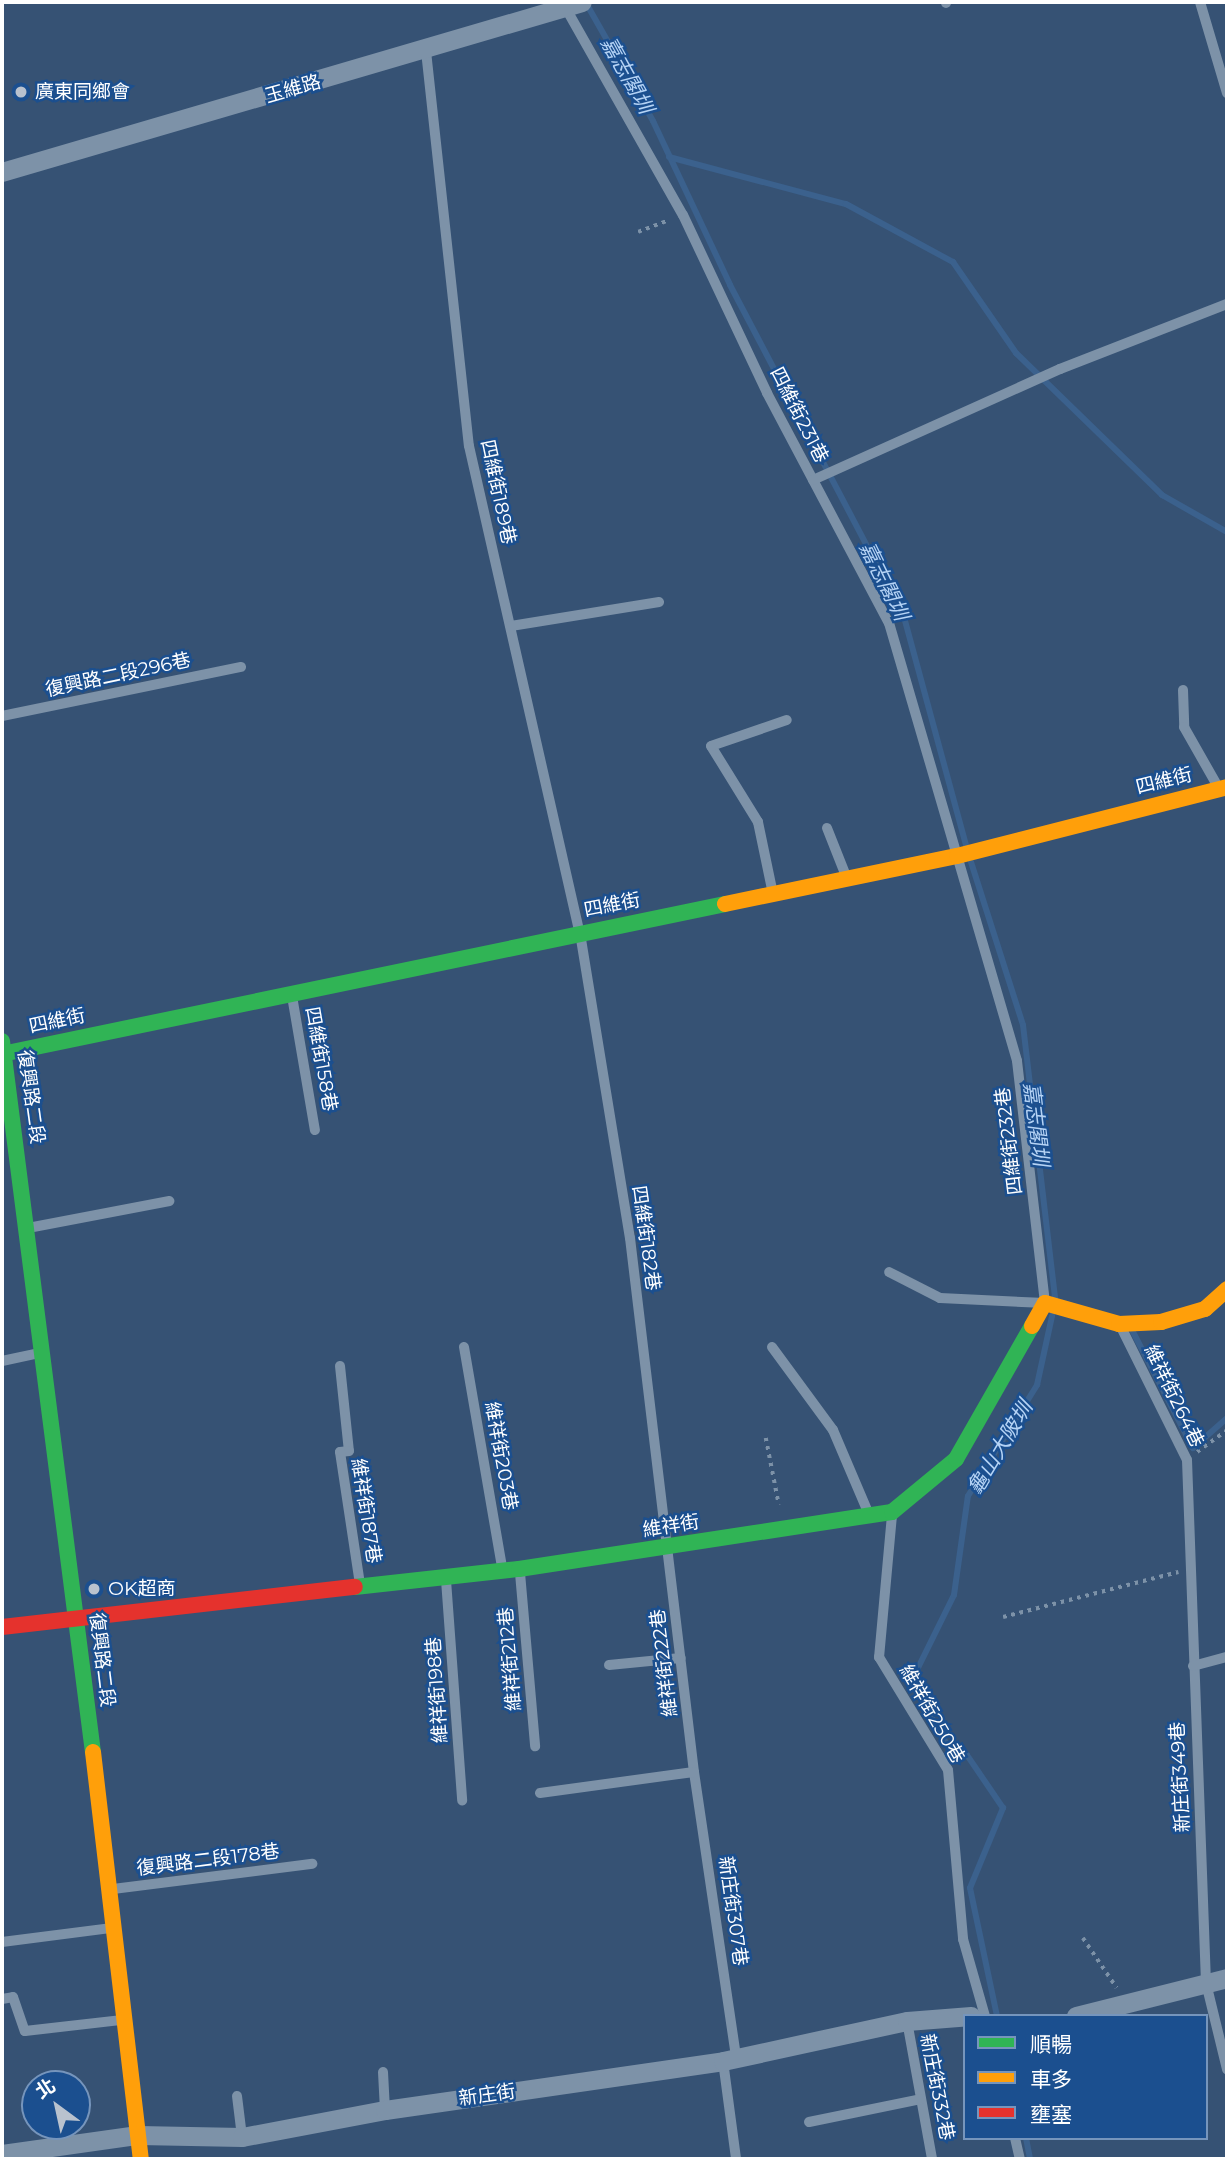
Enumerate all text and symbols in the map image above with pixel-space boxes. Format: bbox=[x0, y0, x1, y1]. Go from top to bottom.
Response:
water label: 嘉志閣圳 bbox=[596, 32, 658, 118]
street label: 玉維路 bbox=[262, 70, 324, 108]
place label: 廣東同鄉會 bbox=[35, 81, 130, 103]
marker: 廣東同鄉會 bbox=[13, 84, 29, 100]
street label: 四維街231巷 bbox=[765, 363, 833, 467]
street label: 四維街189巷 bbox=[476, 438, 520, 546]
water label: 嘉志閣圳 bbox=[854, 538, 914, 624]
street label: 復興路二段296巷 bbox=[43, 648, 193, 702]
street label: 四維街 bbox=[1134, 763, 1194, 799]
street label: 四維街 bbox=[582, 888, 642, 922]
street label: 四維街 bbox=[27, 1004, 87, 1038]
street label: 四維街158巷 bbox=[301, 1005, 341, 1113]
street label: 復興路二段 bbox=[13, 1048, 49, 1146]
water label: 嘉志閣圳 bbox=[1018, 1081, 1054, 1167]
street label: 四維街232巷 bbox=[991, 1086, 1027, 1196]
street label: 四維街182巷 bbox=[627, 1184, 665, 1292]
street label: 維祥街264巷 bbox=[1139, 1341, 1209, 1451]
water label: 龜山大陂圳 bbox=[962, 1397, 1038, 1499]
street label: 維祥街203巷 bbox=[480, 1400, 522, 1512]
street label: 維祥街187巷 bbox=[346, 1457, 386, 1565]
street label: 維祥街 bbox=[641, 1510, 701, 1542]
place label: OK超商 bbox=[108, 1578, 175, 1600]
marker: OK超商 bbox=[86, 1581, 102, 1597]
street label: 維祥街212巷 bbox=[494, 1606, 526, 1712]
street label: 維祥街222巷 bbox=[646, 1608, 682, 1718]
street label: 復興路二段 bbox=[85, 1611, 119, 1709]
street label: 維祥街198巷 bbox=[422, 1636, 452, 1744]
street label: 維祥街250巷 bbox=[895, 1661, 969, 1767]
street label: 新庄街349巷 bbox=[1166, 1721, 1194, 1833]
street label: 復興路二段178巷 bbox=[135, 1840, 281, 1880]
street label: 新庄街307巷 bbox=[714, 1855, 752, 1967]
legend bbox=[963, 2014, 1208, 2140]
street label: 新庄街332巷 bbox=[916, 2032, 958, 2142]
text: 順暢 bbox=[1030, 2032, 1072, 2057]
text: 車多 bbox=[1030, 2067, 1072, 2092]
north arrow bbox=[21, 2070, 91, 2140]
text: 北 bbox=[31, 2074, 60, 2103]
street label: 新庄街 bbox=[457, 2080, 517, 2110]
text: 壅塞 bbox=[1030, 2102, 1072, 2127]

